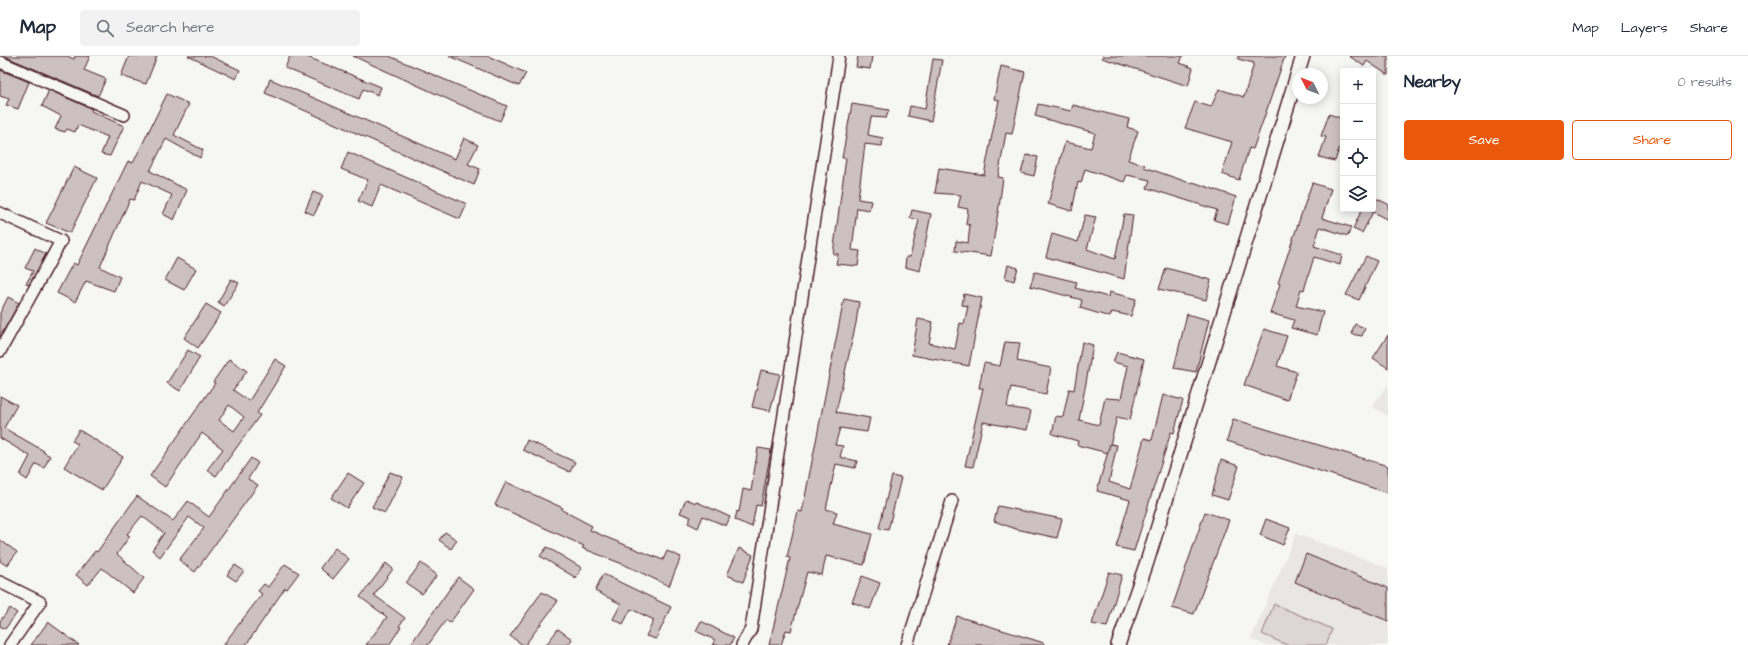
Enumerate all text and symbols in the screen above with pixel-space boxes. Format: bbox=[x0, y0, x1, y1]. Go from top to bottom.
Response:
search box bbox=[80, 10, 360, 46]
text: Map bbox=[20, 14, 56, 41]
icon: search bbox=[94, 17, 116, 39]
text: Search here bbox=[126, 17, 215, 38]
text: Map bbox=[1572, 18, 1599, 38]
text: Layers bbox=[1621, 18, 1668, 38]
text: Share bbox=[1690, 18, 1728, 38]
north arrow bbox=[1292, 68, 1328, 104]
map controls bbox=[1340, 68, 1376, 212]
button: + bbox=[1340, 68, 1376, 104]
text: Nearby bbox=[1404, 70, 1461, 94]
text: 0 results bbox=[1677, 73, 1732, 91]
button: − bbox=[1340, 104, 1376, 140]
button: Save bbox=[1404, 120, 1564, 160]
button: Share bbox=[1572, 120, 1732, 160]
button: locate bbox=[1340, 140, 1376, 176]
button: layers bbox=[1340, 176, 1376, 212]

